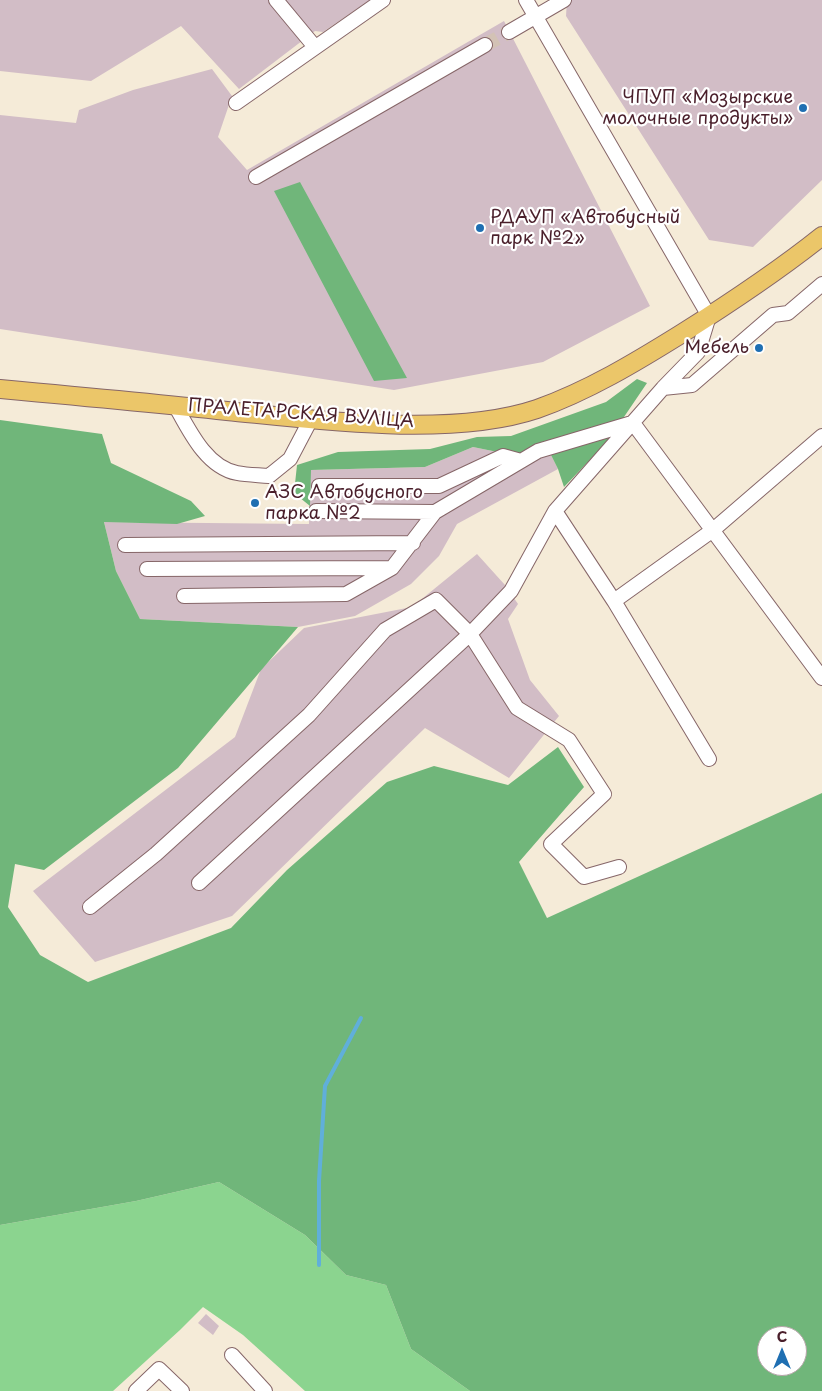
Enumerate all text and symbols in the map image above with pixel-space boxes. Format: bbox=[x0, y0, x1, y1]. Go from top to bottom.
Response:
place label: ЧПУП «Мозырские молочные продукты» bbox=[602, 87, 793, 130]
marker: ЧПУП «Мозырские молочные продукты» bbox=[797, 102, 809, 114]
place label: РДАУП «Автобусный парк №2» bbox=[490, 207, 680, 250]
marker: РДАУП «Автобусный парк №2» bbox=[474, 222, 486, 234]
place label: Мебель bbox=[684, 337, 749, 359]
marker: Мебель bbox=[753, 342, 765, 354]
street label: ПРАЛЕТАРСКАЯ ВУЛІЦА bbox=[187, 395, 415, 433]
place label: АЗС Автобусного парка №2 bbox=[265, 482, 423, 524]
marker: АЗС Автобусного парка №2 bbox=[249, 497, 261, 509]
north arrow bbox=[757, 1326, 807, 1376]
text: С bbox=[777, 1326, 787, 1347]

